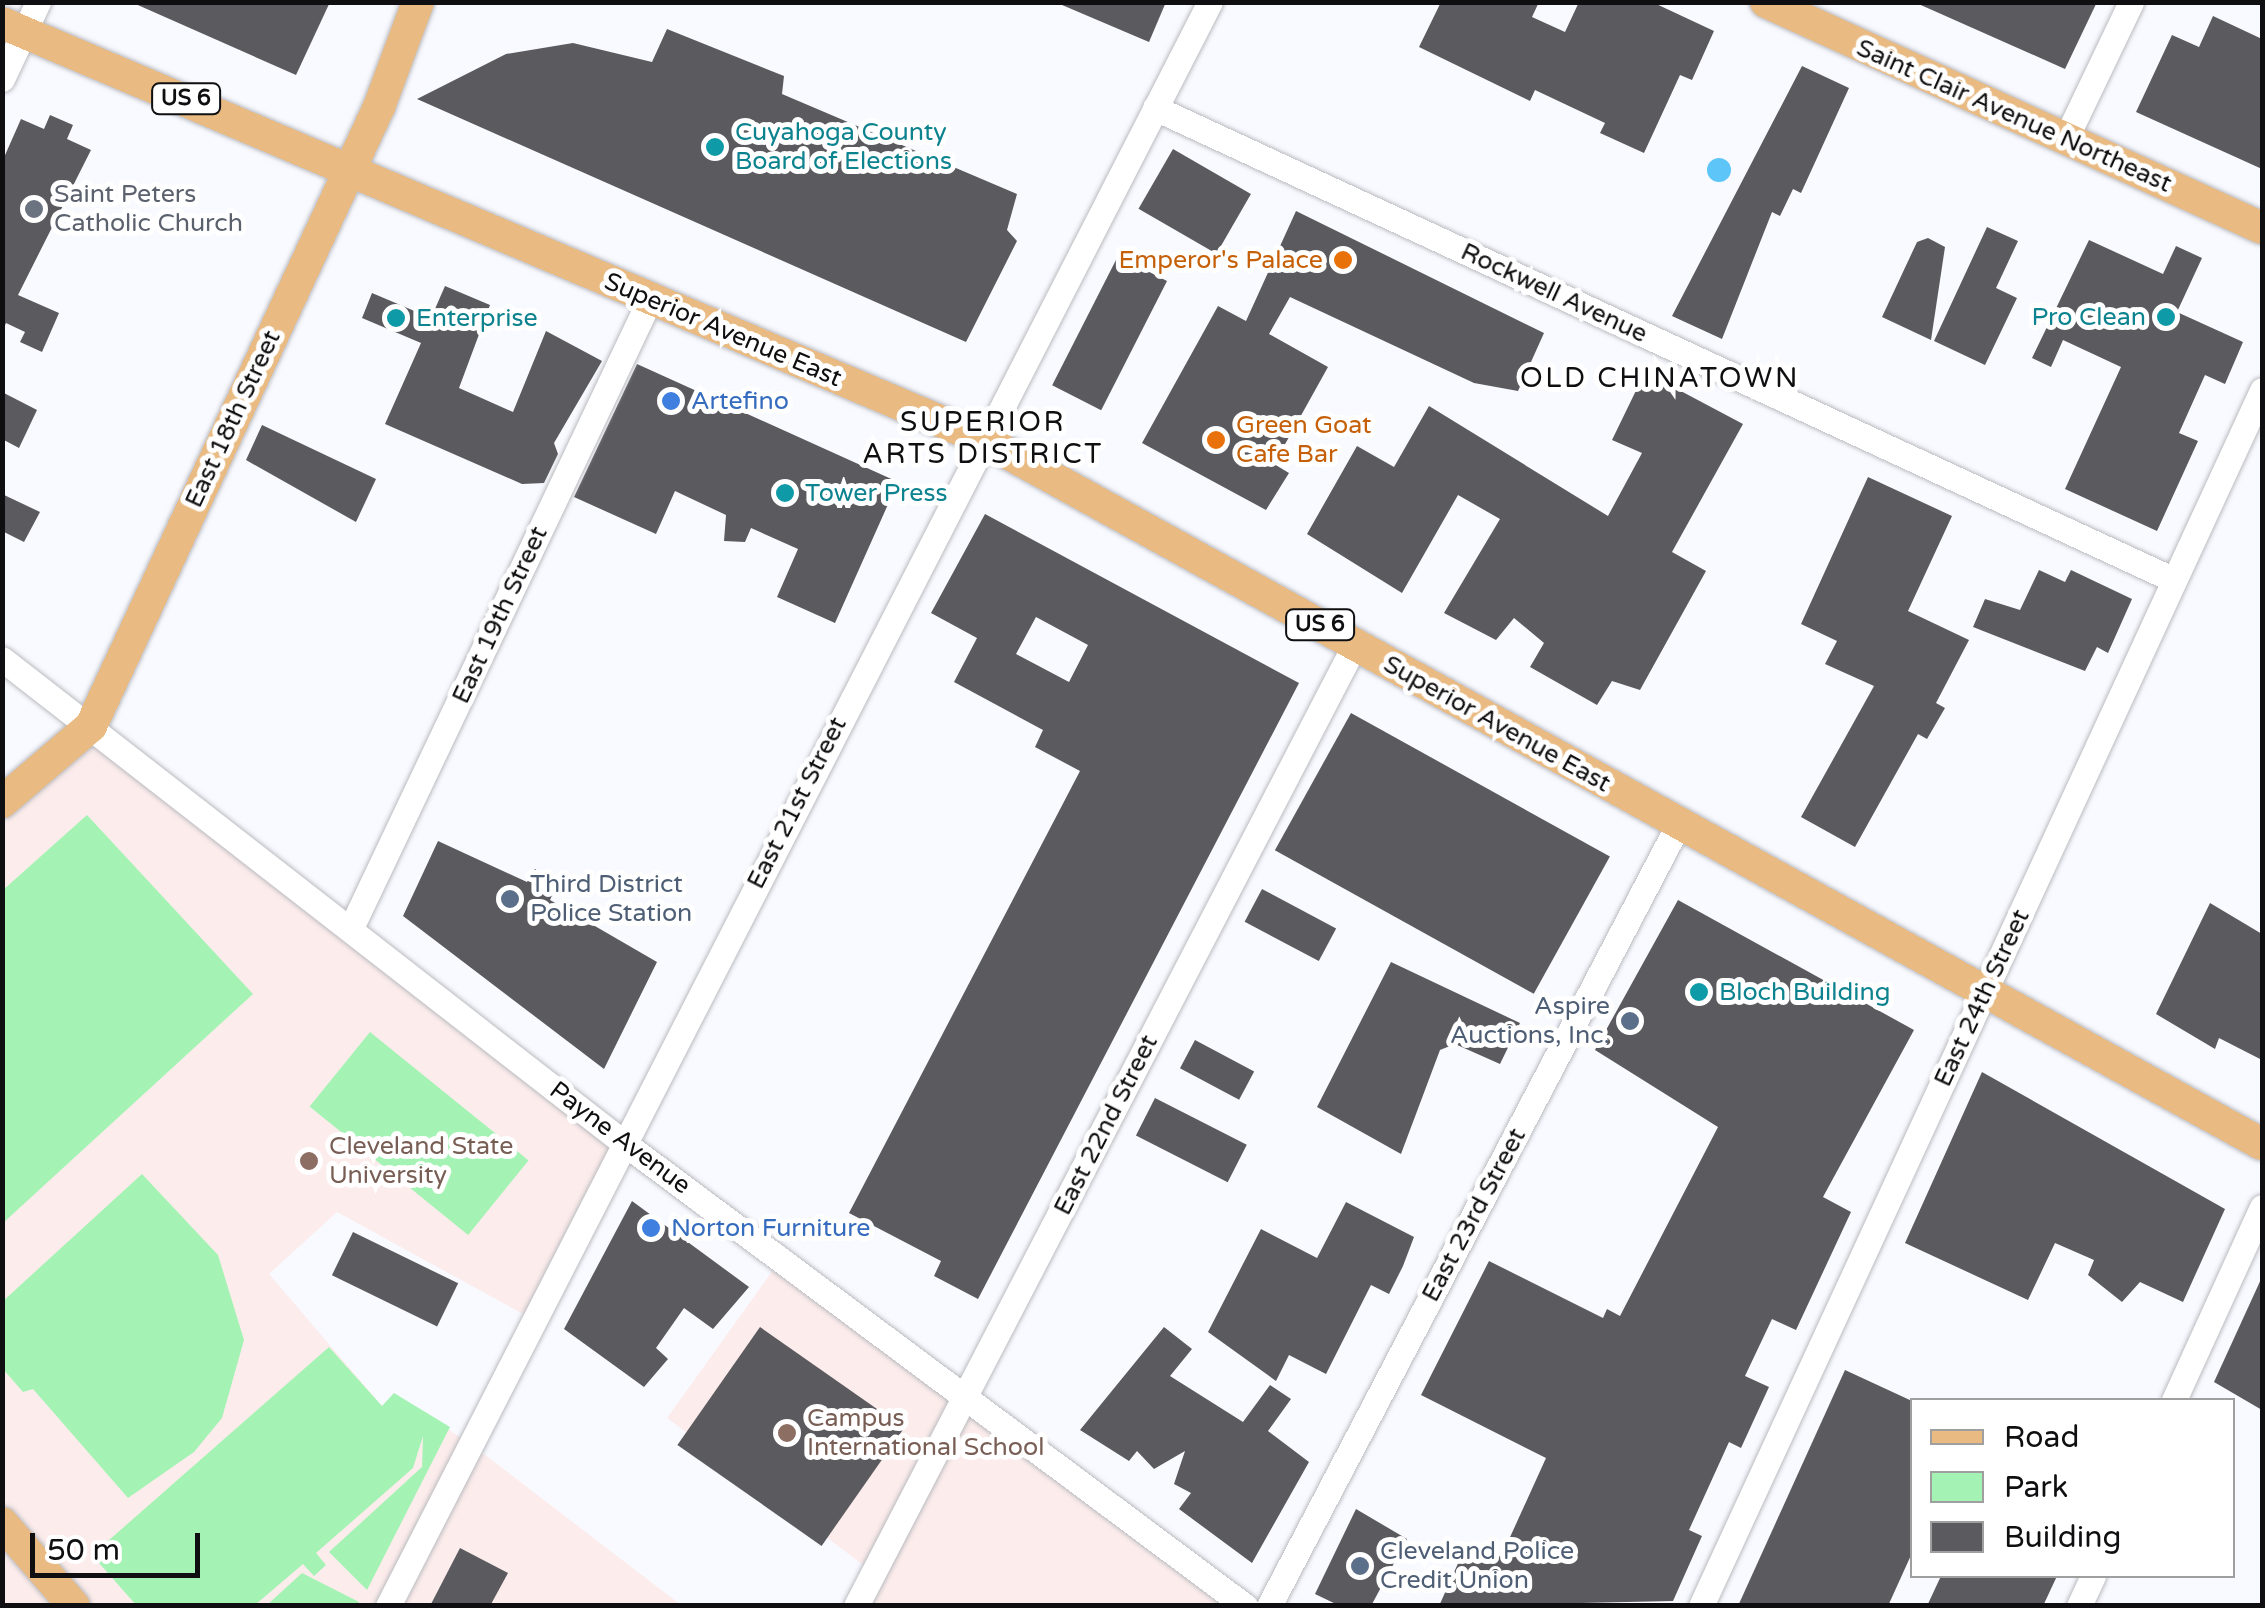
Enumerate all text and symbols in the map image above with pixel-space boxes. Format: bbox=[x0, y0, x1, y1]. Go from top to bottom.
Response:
street label: Saint Clair Avenue Northeast bbox=[1852, 33, 2176, 199]
road number: US 6 bbox=[151, 82, 221, 116]
place label: Cuyahoga County Board of Elections bbox=[735, 118, 952, 177]
marker: Cuyahoga County Board of Elections bbox=[704, 136, 726, 158]
place label: Saint Peters Catholic Church bbox=[54, 180, 243, 239]
marker: Saint Peters Catholic Church bbox=[23, 198, 45, 220]
street label: Rockwell Avenue bbox=[1456, 237, 1652, 349]
place label: Emperor's Palace bbox=[1118, 245, 1323, 275]
marker: Emperor's Palace bbox=[1332, 249, 1354, 271]
street label: Superior Avenue East bbox=[600, 266, 846, 394]
place label: Pro Clean bbox=[2031, 302, 2146, 332]
place label: Enterprise bbox=[416, 303, 538, 333]
marker: Pro Clean bbox=[2155, 306, 2177, 328]
marker: Enterprise bbox=[385, 307, 407, 329]
street label: East 18th Street bbox=[179, 326, 287, 512]
district label: OLD CHINATOWN bbox=[1520, 361, 1800, 395]
place label: Artefino bbox=[691, 386, 789, 416]
marker: Artefino bbox=[660, 390, 682, 412]
district label: SUPERIOR ARTS DISTRICT bbox=[862, 405, 1104, 471]
place label: Green Goat Cafe Bar bbox=[1236, 411, 1372, 470]
marker: Green Goat Cafe Bar bbox=[1205, 429, 1227, 451]
place label: Tower Press bbox=[805, 478, 947, 508]
marker: Tower Press bbox=[774, 482, 796, 504]
street label: East 19th Street bbox=[446, 522, 554, 708]
road number: US 6 bbox=[1285, 608, 1355, 642]
street label: Superior Avenue East bbox=[1378, 649, 1616, 799]
street label: East 21st Street bbox=[741, 712, 853, 894]
place label: Third District Police Station bbox=[530, 870, 692, 929]
marker: Third District Police Station bbox=[499, 888, 521, 910]
street label: East 24th Street bbox=[1928, 905, 2036, 1091]
place label: Bloch Building bbox=[1719, 977, 1890, 1007]
marker: Bloch Building bbox=[1688, 981, 1710, 1003]
place label: Aspire Auctions, Inc. bbox=[1450, 992, 1610, 1051]
marker: Aspire Auctions, Inc. bbox=[1619, 1010, 1641, 1032]
street label: East 22nd Street bbox=[1048, 1030, 1164, 1220]
street label: Payne Avenue bbox=[544, 1075, 696, 1201]
street label: East 23rd Street bbox=[1416, 1123, 1532, 1307]
place label: Cleveland State University bbox=[329, 1132, 513, 1191]
marker: Cleveland State University bbox=[298, 1150, 320, 1172]
place label: Norton Furniture bbox=[671, 1213, 870, 1243]
marker: Norton Furniture bbox=[640, 1217, 662, 1239]
legend bbox=[1910, 1398, 2235, 1578]
place label: Campus International School bbox=[807, 1404, 1044, 1463]
text: Road bbox=[2004, 1419, 2079, 1456]
marker: Campus International School bbox=[776, 1422, 798, 1444]
text: Park bbox=[2004, 1469, 2068, 1506]
scale bar bbox=[35, 1513, 205, 1575]
text: Building bbox=[2004, 1519, 2121, 1556]
text: 50 m bbox=[47, 1532, 120, 1569]
place label: Cleveland Police Credit Union bbox=[1380, 1537, 1574, 1596]
marker: Cleveland Police Credit Union bbox=[1349, 1555, 1371, 1577]

